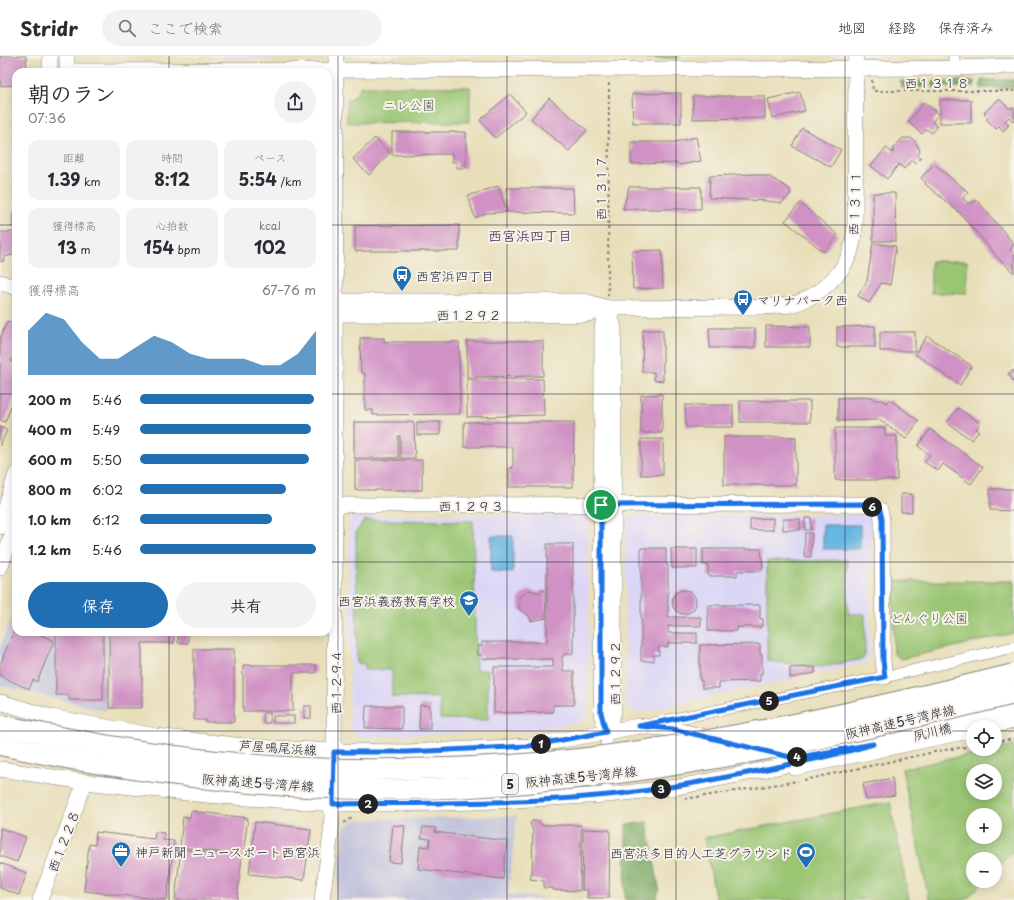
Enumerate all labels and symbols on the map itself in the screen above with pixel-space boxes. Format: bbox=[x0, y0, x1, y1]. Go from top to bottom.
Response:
street label: 西１３１８ bbox=[904, 73, 970, 92]
park label: ニレ公園 bbox=[383, 95, 435, 114]
street label: 西１３１７ bbox=[591, 155, 610, 221]
street label: 西１３１１ bbox=[843, 170, 865, 236]
district label: 西宮浜四丁目 bbox=[488, 225, 572, 246]
bus stop icon: 西宮浜四丁目 bbox=[391, 264, 413, 292]
place label: 西宮浜四丁目 bbox=[416, 266, 494, 285]
bus stop icon: マリナパーク西 bbox=[732, 288, 754, 316]
place label: マリナパーク西 bbox=[757, 290, 848, 309]
street label: 西１２９２ bbox=[436, 305, 502, 324]
pin bbox=[584, 488, 618, 522]
street label: 西１２９３ bbox=[438, 496, 504, 515]
pin: 6 bbox=[862, 497, 882, 517]
school or university icon: 西宮浜義務教育学校 bbox=[458, 589, 480, 617]
place label: 西宮浜義務教育学校 bbox=[338, 591, 455, 610]
park label: どんぐり公園 bbox=[890, 608, 968, 627]
street label: 西１２９２ bbox=[605, 640, 624, 706]
street label: 西１２９４ bbox=[326, 649, 345, 715]
pin: 5 bbox=[759, 691, 779, 711]
street label: 阪神高速5号湾岸線 bbox=[843, 699, 958, 743]
street label: 夙川橋 bbox=[911, 717, 953, 745]
pin: 1 bbox=[531, 734, 551, 754]
street label: 芦屋鳴尾浜線 bbox=[238, 735, 319, 759]
pin: 4 bbox=[787, 747, 807, 767]
street label: 阪神高速5号湾岸線 bbox=[524, 761, 639, 791]
street label: 阪神高速5号湾岸線 bbox=[201, 769, 316, 795]
road number: 5 bbox=[502, 774, 518, 794]
pin: 3 bbox=[651, 779, 671, 799]
pin: 2 bbox=[358, 794, 378, 814]
street label: 西１２２８ bbox=[42, 807, 84, 875]
office icon: 神戸新聞 ニュースポート西宮浜 bbox=[110, 840, 132, 868]
sports icon: 西宮浜多目的人工芝グラウンド bbox=[795, 841, 817, 869]
place label: 神戸新聞 ニュースポート西宮浜 bbox=[135, 842, 320, 861]
place label: 西宮浜多目的人工芝グラウンド bbox=[610, 843, 792, 862]

